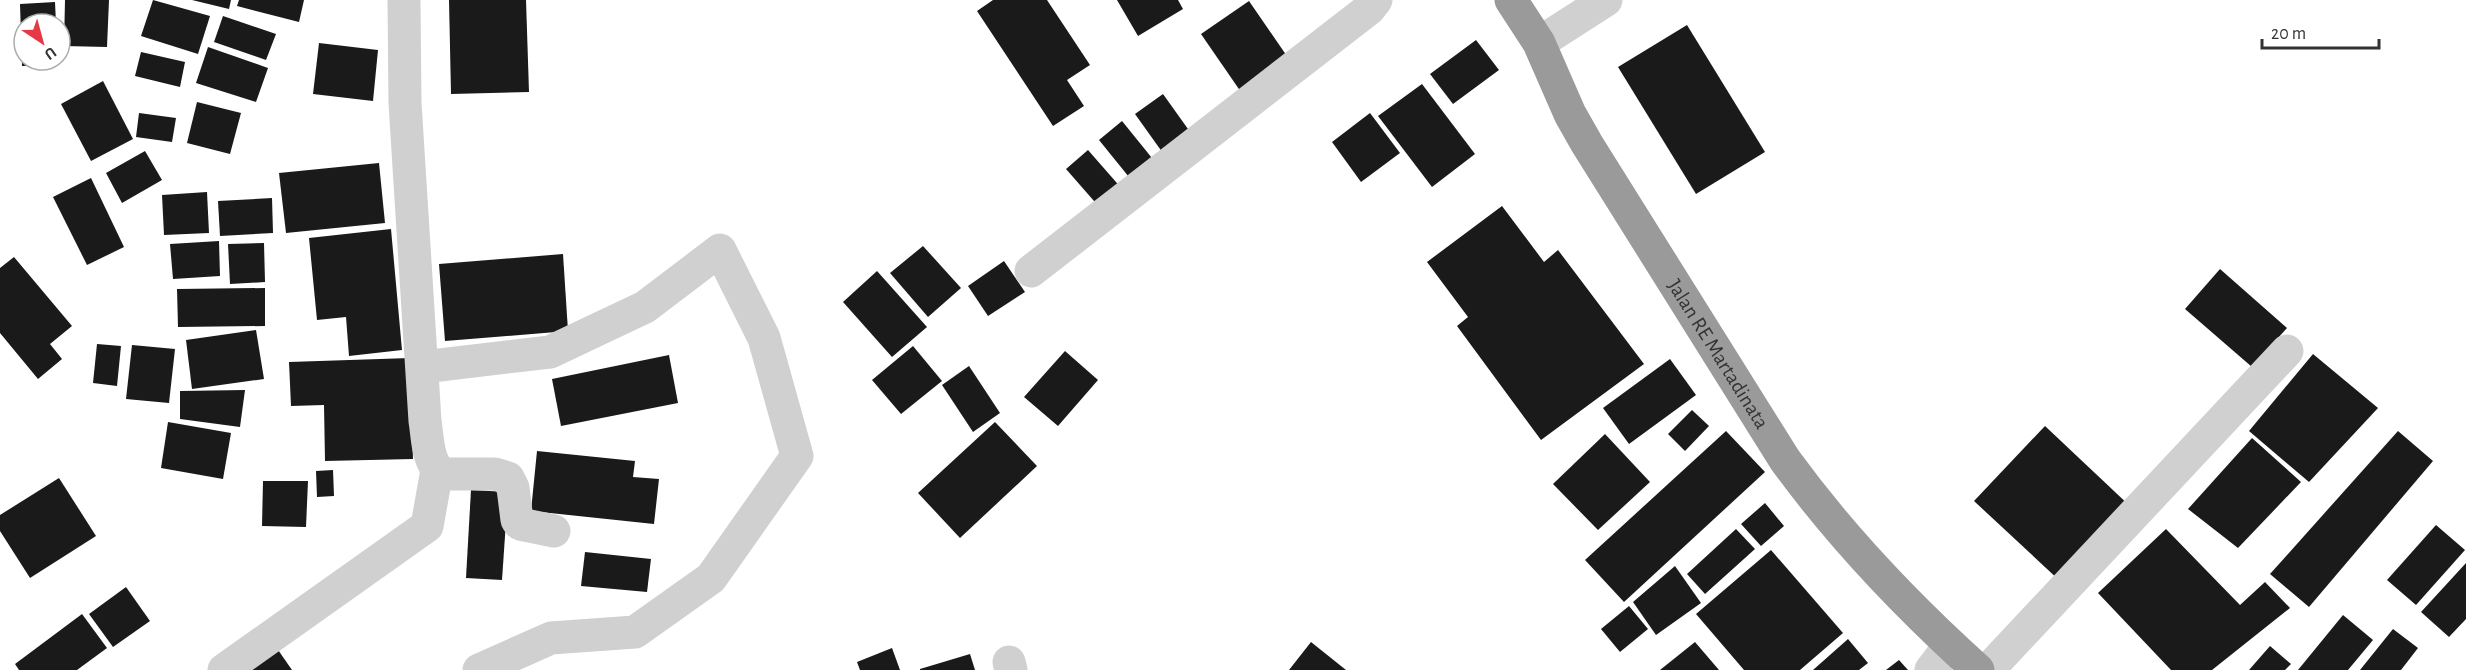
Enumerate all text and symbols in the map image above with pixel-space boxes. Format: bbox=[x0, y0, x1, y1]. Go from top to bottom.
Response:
north arrow bbox=[12, 12, 72, 72]
scale bar bbox=[2262, 12, 2379, 50]
text: 20 m bbox=[2271, 25, 2306, 43]
text: U bbox=[41, 44, 59, 63]
street label: Jalan RE Martadinata bbox=[1664, 276, 1773, 433]

